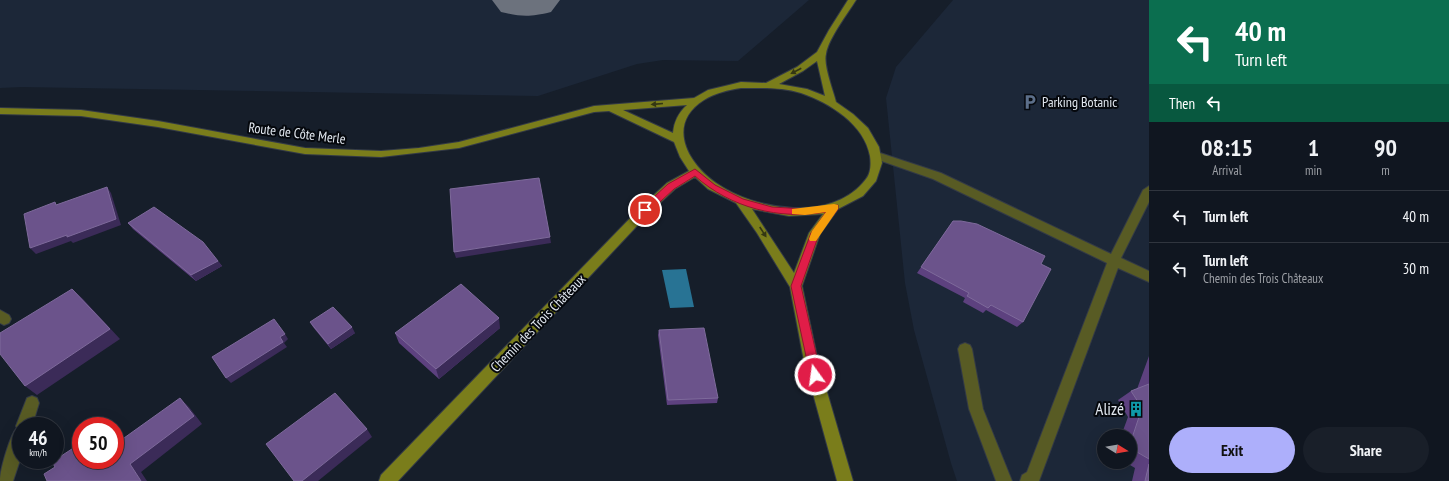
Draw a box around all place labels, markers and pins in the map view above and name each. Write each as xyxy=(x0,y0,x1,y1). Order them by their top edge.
parking icon: Parking Botanic xyxy=(1021,93,1039,111)
place label: Parking Botanic xyxy=(1042,93,1117,111)
pin xyxy=(628,193,662,227)
place label: Alizé xyxy=(1095,398,1124,420)
building icon: Alizé xyxy=(1127,400,1145,418)

